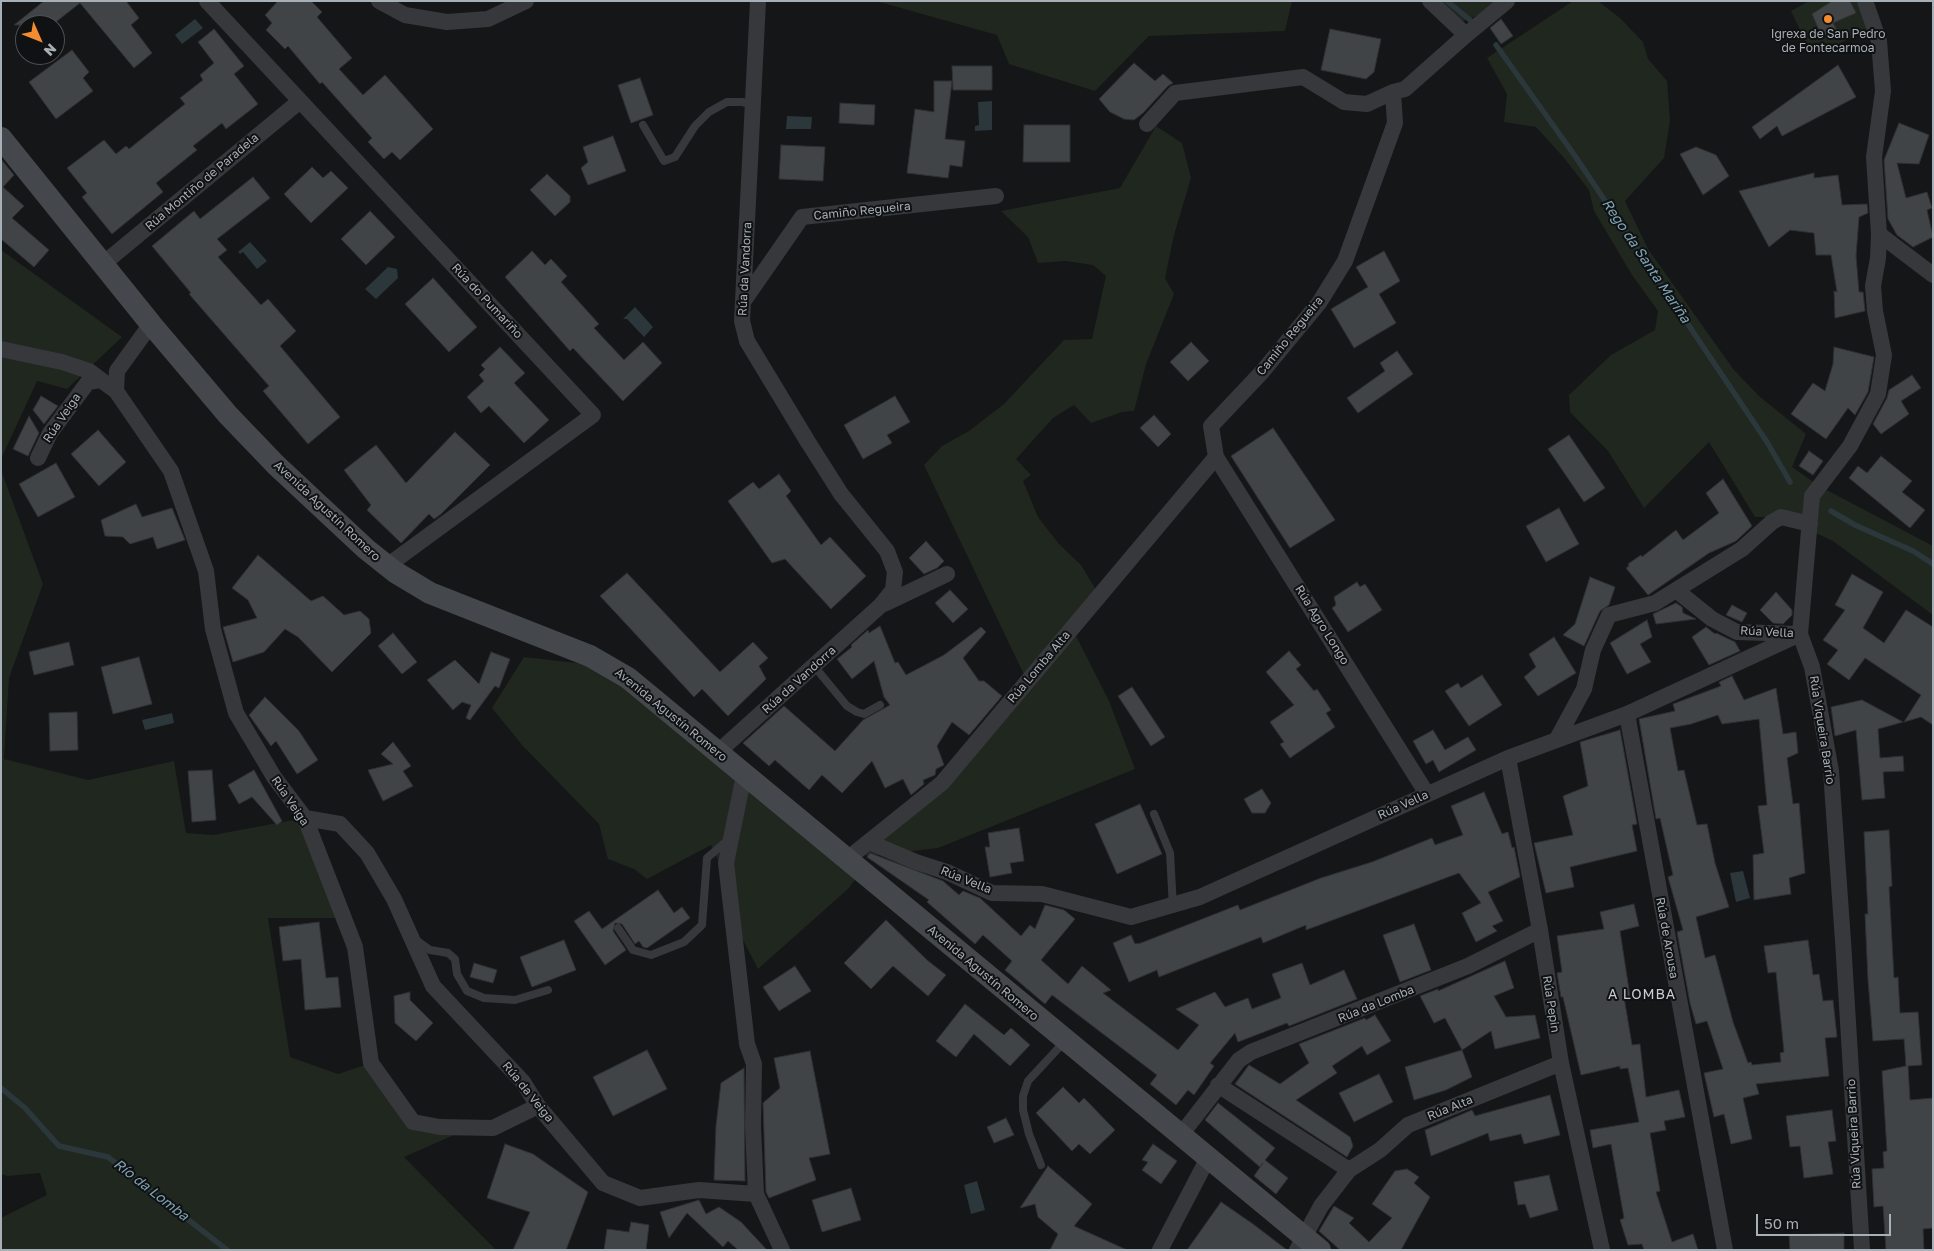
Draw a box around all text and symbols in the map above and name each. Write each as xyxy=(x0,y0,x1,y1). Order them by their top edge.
marker: Igrexa de San Pedro de Fontecarmoa xyxy=(1822,13,1834,25)
north arrow xyxy=(15,15,65,65)
place label: Igrexa de San Pedro de Fontecarmoa xyxy=(1771,27,1885,55)
text: N xyxy=(41,40,60,60)
street label: Rúa Montiño de Paradela xyxy=(142,130,262,234)
water label: Rego da Santa Mariña xyxy=(1598,196,1694,326)
street label: Camiño Regueira xyxy=(813,199,911,223)
street label: Rúa da Vandorra xyxy=(735,222,755,316)
street label: Rúa do Pumariño xyxy=(448,260,526,342)
street label: Camiño Regueira xyxy=(1254,294,1326,378)
street label: Rúa Veiga xyxy=(40,391,84,445)
street label: Avenida Agustín Romero xyxy=(271,458,383,564)
street label: Rúa Agro Longo xyxy=(1292,583,1352,667)
street label: Rúa Vella xyxy=(1740,623,1794,641)
street label: Rúa Lomba Alta xyxy=(1005,628,1073,706)
street label: Rúa da Vandorra xyxy=(759,643,839,717)
street label: Avenida Agustín Romero xyxy=(612,665,730,765)
street label: Rúa Viqueira Barrio xyxy=(1806,675,1838,785)
street label: Rúa Veiga xyxy=(268,774,312,828)
street label: Rúa Vella xyxy=(1376,788,1430,822)
street label: Rúa Vella xyxy=(938,863,994,897)
street label: Rúa de Arousa xyxy=(1653,896,1681,980)
street label: Avenida Agustín Romero xyxy=(925,922,1041,1024)
street label: Rúa Pepin xyxy=(1539,974,1563,1034)
street label: Rúa da Lomba xyxy=(1336,982,1416,1026)
district label: A LOMBA xyxy=(1607,987,1677,1003)
street label: Rúa da Veiga xyxy=(499,1059,557,1125)
street label: Rúa Viqueira Barrio xyxy=(1844,1079,1864,1189)
street label: Rúa Alta xyxy=(1425,1092,1475,1124)
water label: Río da Lomba xyxy=(110,1156,192,1224)
scale bar xyxy=(1759,1204,1894,1236)
text: 50 m xyxy=(1764,1214,1799,1232)

